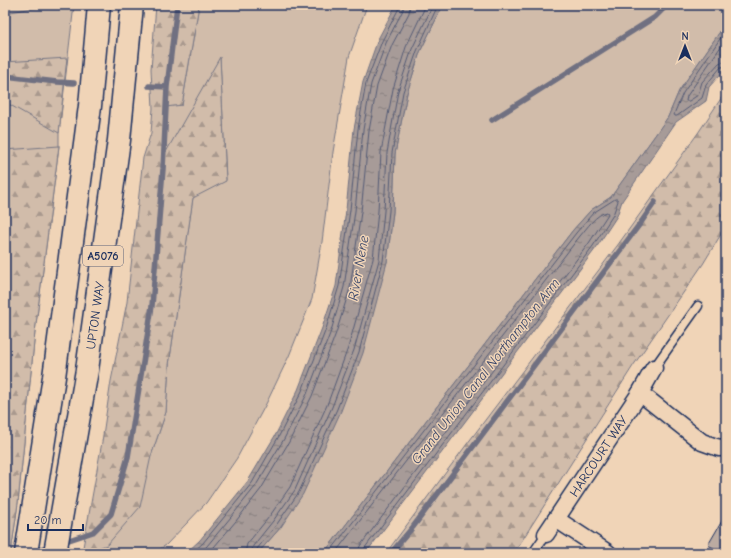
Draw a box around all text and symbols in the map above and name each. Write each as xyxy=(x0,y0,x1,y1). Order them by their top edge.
north arrow xyxy=(665,26,705,66)
text: N xyxy=(681,30,689,43)
water label: River Nene xyxy=(344,234,373,302)
road number: A5076 xyxy=(83,246,123,266)
water label: Grand Union Canal Northampton Arm xyxy=(408,275,563,468)
street label: UPTON WAY xyxy=(83,280,107,350)
street label: HARCOURT WAY xyxy=(566,413,631,499)
scale bar xyxy=(28,506,83,532)
text: 20 m xyxy=(34,513,62,527)

